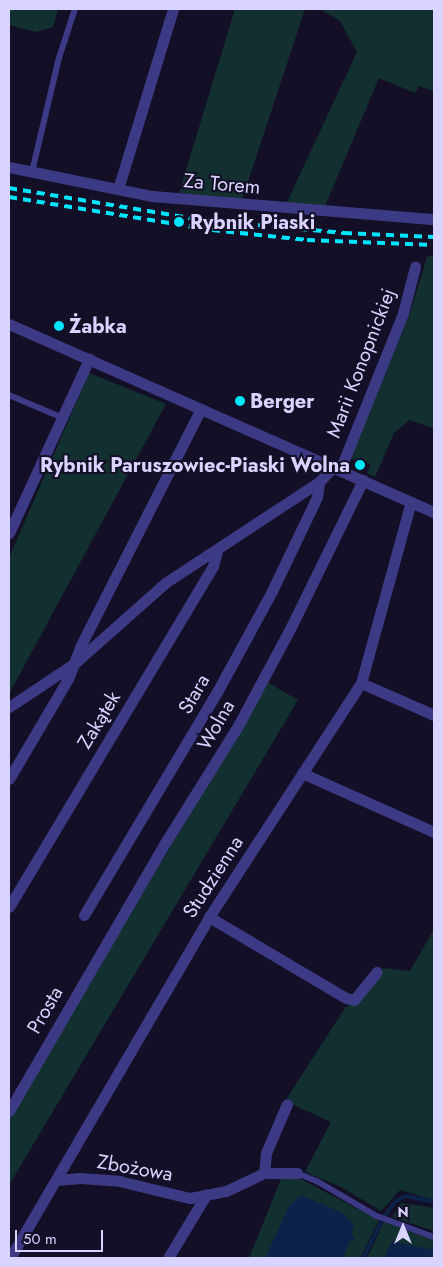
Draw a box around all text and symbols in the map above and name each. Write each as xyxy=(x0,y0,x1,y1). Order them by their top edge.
street label: Za Torem xyxy=(183,169,261,199)
place label: Rybnik Piaski xyxy=(190,210,315,234)
marker: Rybnik Piaski xyxy=(172,215,186,229)
street label: Marii Konopnickiej xyxy=(321,285,401,441)
place label: Żabka xyxy=(69,314,127,338)
marker: Żabka xyxy=(53,320,65,332)
place label: Berger xyxy=(250,389,315,413)
marker: Berger xyxy=(234,395,246,407)
place label: Rybnik Paruszowiec-Piaski Wolna xyxy=(40,453,350,477)
marker: Rybnik Paruszowiec-Piaski Wolna xyxy=(354,459,366,471)
street label: Stara xyxy=(173,670,215,718)
street label: Zakątek xyxy=(73,687,125,753)
street label: Wolna xyxy=(192,696,240,754)
street label: Studzienna xyxy=(178,831,248,923)
street label: Prosta xyxy=(22,982,68,1038)
street label: Zbożowa xyxy=(95,1150,175,1186)
north arrow xyxy=(378,1202,428,1252)
text: N xyxy=(397,1202,409,1222)
scale bar xyxy=(18,1220,105,1252)
text: 50 m xyxy=(23,1228,57,1250)

